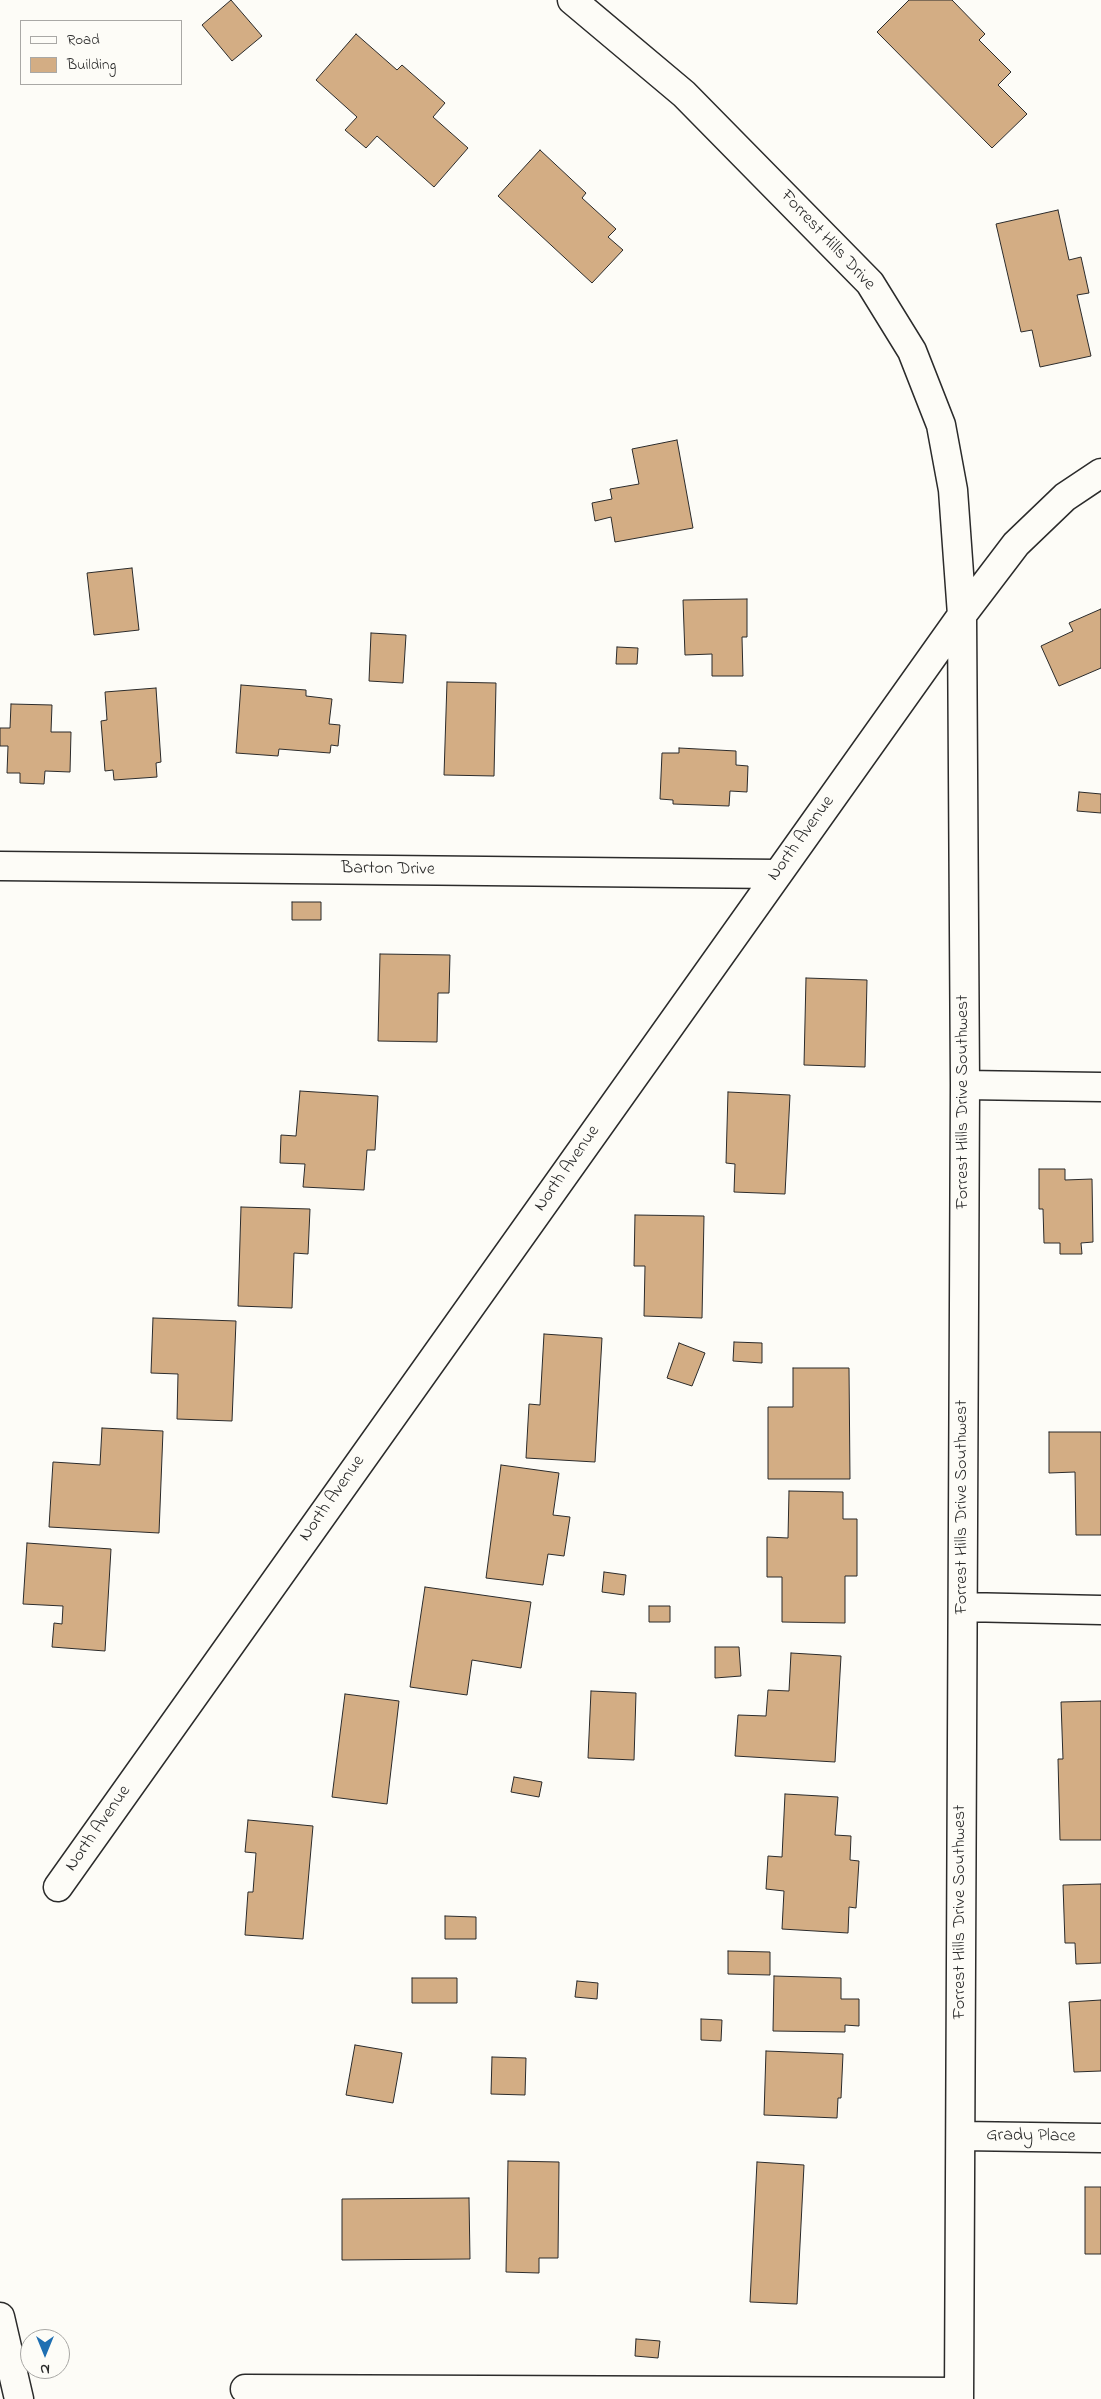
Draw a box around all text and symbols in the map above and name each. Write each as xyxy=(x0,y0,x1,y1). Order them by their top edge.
legend xyxy=(20,20,182,85)
text: Road xyxy=(67,29,100,51)
text: Building xyxy=(67,54,116,76)
street label: Forrest Hills Drive xyxy=(775,186,879,296)
street label: North Avenue xyxy=(764,792,840,886)
street label: Barton Drive xyxy=(341,858,435,882)
street label: Forrest Hills Drive Southwest xyxy=(953,995,975,1209)
street label: North Avenue xyxy=(530,1122,606,1216)
street label: Forrest Hills Drive Southwest xyxy=(952,1400,974,1614)
street label: North Avenue xyxy=(295,1452,371,1546)
street label: North Avenue xyxy=(61,1782,137,1876)
street label: Forrest Hills Drive Southwest xyxy=(950,1805,972,2019)
street label: Grady Place xyxy=(986,2125,1076,2149)
north arrow xyxy=(20,2329,70,2379)
text: N xyxy=(40,2358,50,2379)

